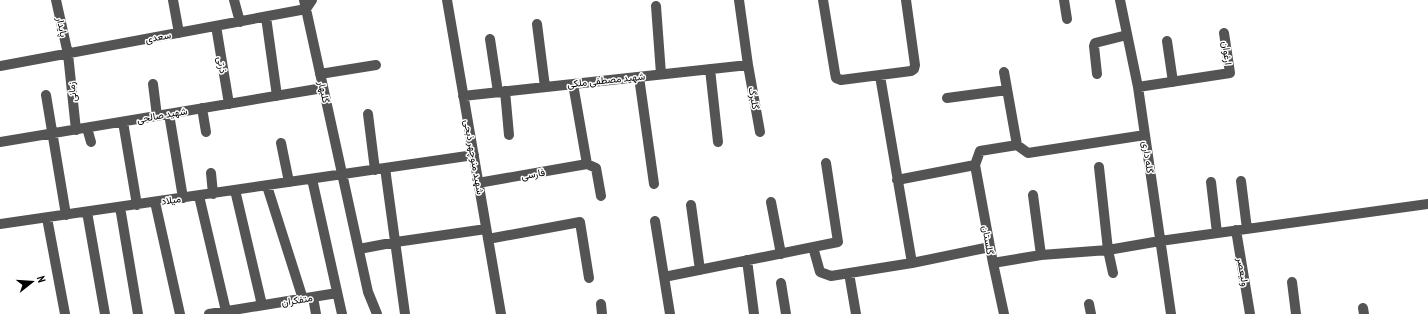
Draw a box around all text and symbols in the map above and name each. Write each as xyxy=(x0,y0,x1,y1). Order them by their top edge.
street label: پایدار xyxy=(52,15,70,38)
street label: سعدی xyxy=(144,28,172,46)
street label: ارغوان xyxy=(1219,40,1235,66)
street label: ذرتی xyxy=(214,55,230,75)
street label: شهید مصطفی ملکی xyxy=(566,69,646,91)
street label: گلبهار xyxy=(315,79,333,105)
street label: زمانی xyxy=(64,81,80,103)
street label: گلبرگ xyxy=(746,86,762,111)
street label: شهید صالحی xyxy=(136,104,188,126)
street label: شهید منوچهر ذبحی xyxy=(460,119,487,196)
street label: گله داری xyxy=(1139,140,1157,175)
street label: فارسی xyxy=(520,165,546,183)
street label: میلاد xyxy=(160,192,182,208)
street label: گلستان xyxy=(979,224,997,256)
street label: ولیعصر xyxy=(1234,256,1252,287)
north arrow xyxy=(12,262,52,302)
text: N xyxy=(34,274,49,284)
street label: متفکران xyxy=(281,291,313,309)

